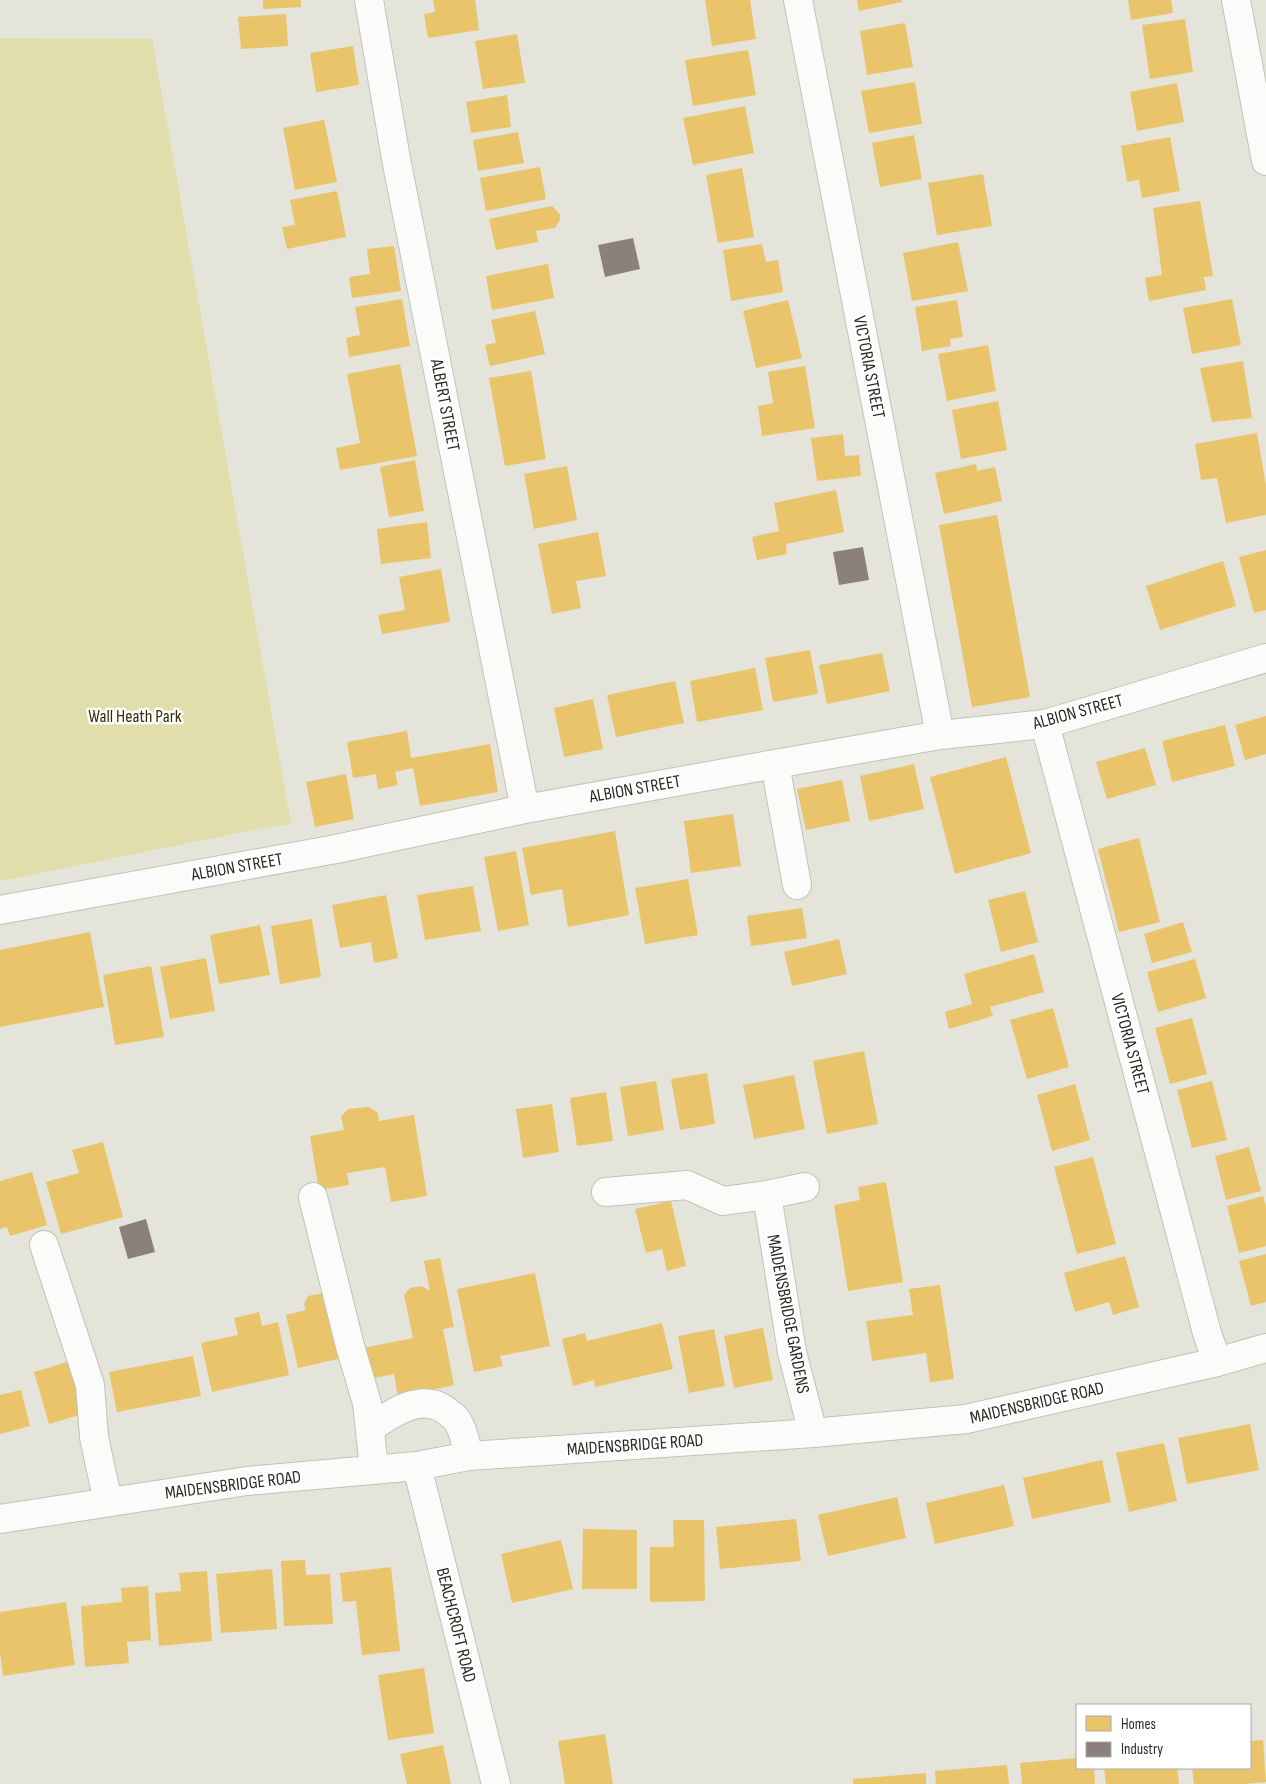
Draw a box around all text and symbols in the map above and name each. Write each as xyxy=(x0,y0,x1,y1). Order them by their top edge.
street label: VICTORIA STREET xyxy=(849,314,889,420)
street label: ALBERT STREET xyxy=(426,356,464,453)
street label: ALBION STREET xyxy=(1030,690,1125,734)
park label: Wall Heath Park xyxy=(88,706,182,727)
street label: ALBION STREET xyxy=(587,771,682,808)
street label: ALBION STREET xyxy=(189,849,284,886)
street label: VICTORIA STREET xyxy=(1106,991,1154,1097)
street label: MAIDENSBRIDGE GARDENS xyxy=(762,1233,814,1396)
street label: MAIDENSBRIDGE ROAD xyxy=(968,1377,1106,1429)
street label: MAIDENSBRIDGE ROAD xyxy=(566,1430,704,1460)
street label: MAIDENSBRIDGE ROAD xyxy=(164,1466,302,1504)
street label: BEACHCROFT ROAD xyxy=(432,1566,480,1684)
legend xyxy=(1076,1704,1251,1769)
text: Homes xyxy=(1121,1715,1156,1734)
text: Industry xyxy=(1121,1740,1163,1759)

